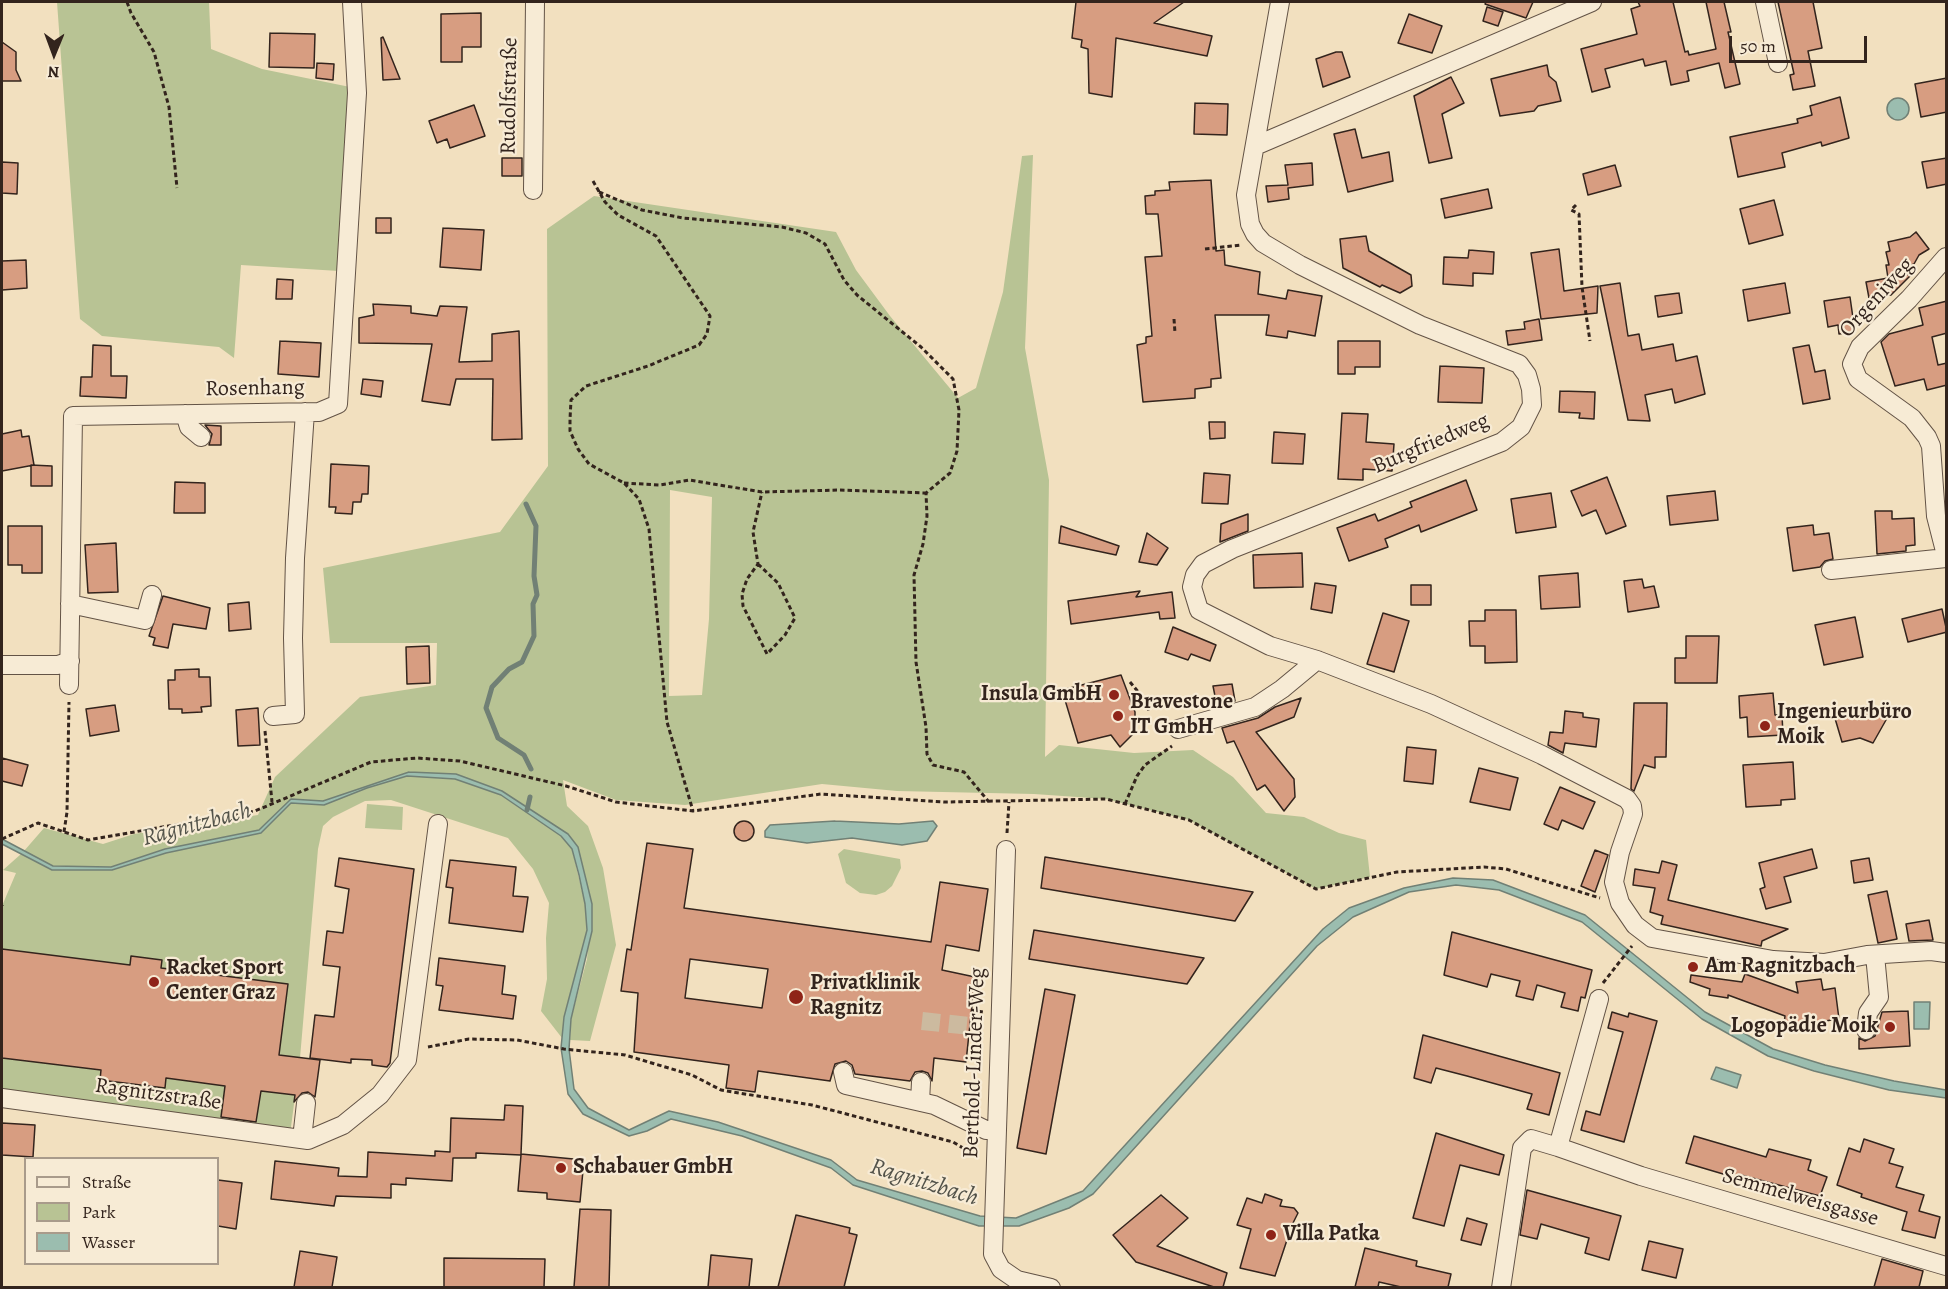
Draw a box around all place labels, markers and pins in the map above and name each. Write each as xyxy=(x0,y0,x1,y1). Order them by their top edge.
place label: Insula GmbH xyxy=(981,682,1102,708)
marker: Insula GmbH xyxy=(1107,688,1121,702)
place label: Bravestone IT GmbH xyxy=(1130,690,1233,742)
place label: Ingenieurbüro Moik xyxy=(1777,700,1912,752)
marker: Bravestone IT GmbH xyxy=(1111,709,1125,723)
marker: Ingenieurbüro Moik xyxy=(1758,719,1772,733)
place label: Am Ragnitzbach xyxy=(1705,954,1856,980)
place label: Racket Sport Center Graz xyxy=(166,956,284,1008)
marker: Am Ragnitzbach xyxy=(1686,960,1700,974)
place label: Privatklinik Ragnitz xyxy=(810,971,920,1022)
marker: Racket Sport Center Graz xyxy=(147,975,161,989)
marker: Privatklinik Ragnitz xyxy=(787,988,805,1006)
place label: Logopädie Moik xyxy=(1731,1014,1878,1040)
marker: Logopädie Moik xyxy=(1883,1020,1897,1034)
place label: Schabauer GmbH xyxy=(573,1155,733,1181)
marker: Schabauer GmbH xyxy=(554,1161,568,1175)
place label: Villa Patka xyxy=(1283,1222,1380,1248)
marker: Villa Patka xyxy=(1264,1228,1278,1242)

